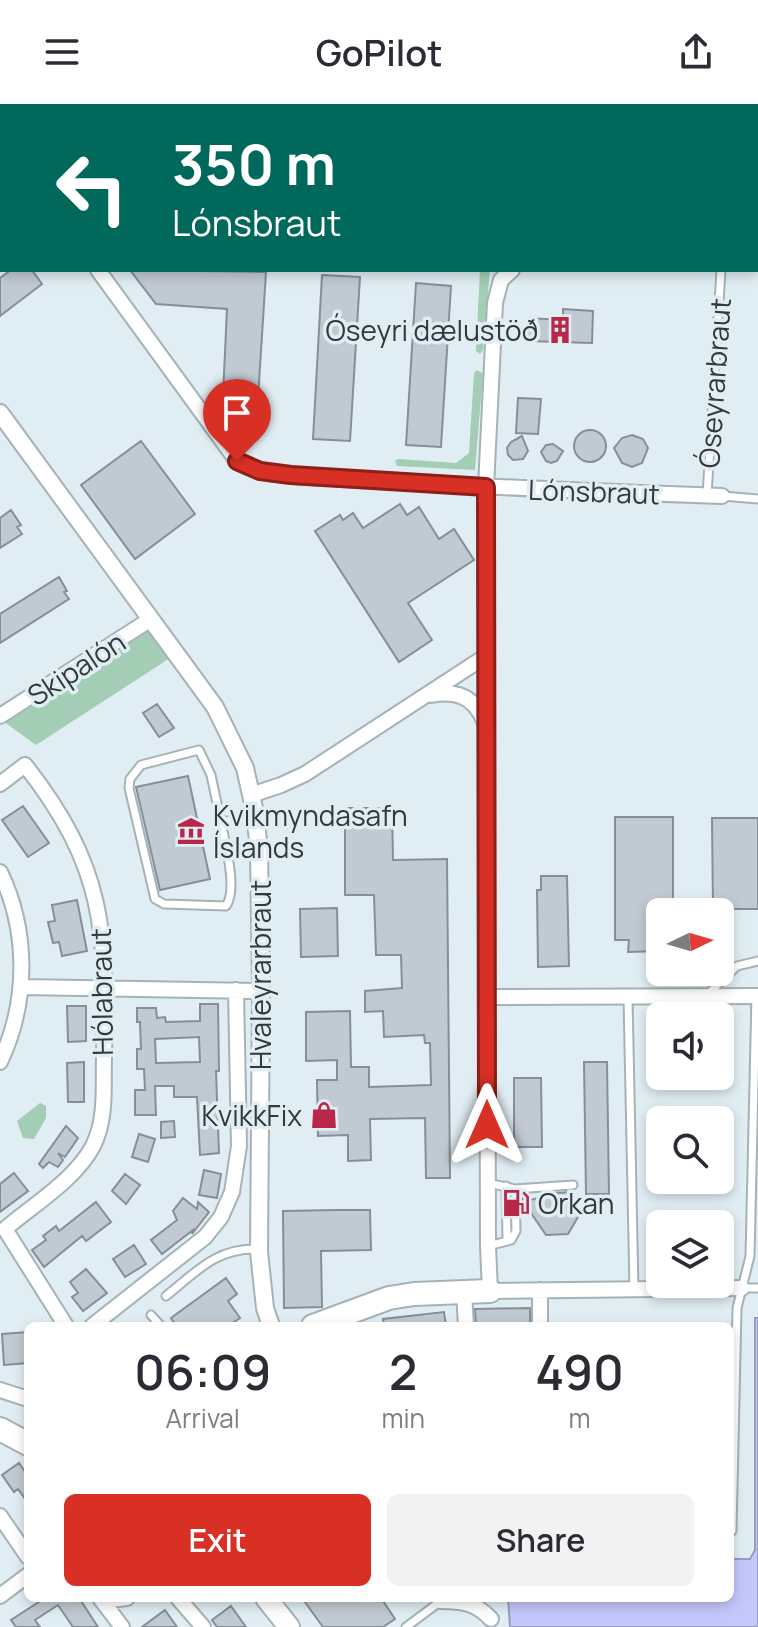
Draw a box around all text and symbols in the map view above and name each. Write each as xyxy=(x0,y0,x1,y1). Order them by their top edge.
text: GoPilot xyxy=(316,28,442,77)
icon: menu xyxy=(40,30,84,74)
icon: share xyxy=(674,30,718,74)
text: 350 m xyxy=(172,125,336,202)
icon: left xyxy=(40,136,144,240)
text: Lónsbraut xyxy=(172,198,341,247)
street label: Óseyrarbraut xyxy=(689,297,739,469)
place label: Óseyri dælustöð xyxy=(326,311,538,349)
building icon: Óseyri dælustöð xyxy=(545,315,575,345)
pin xyxy=(203,379,271,461)
icon: arrive xyxy=(215,391,259,435)
street label: Lónsbraut xyxy=(528,470,660,512)
street label: Skipalón xyxy=(20,622,132,714)
place label: Kvikmyndasafn Íslands xyxy=(213,796,408,866)
museum icon: Kvikmyndasafn Íslands xyxy=(176,816,206,846)
street label: Hvaleyrarbraut xyxy=(241,880,279,1070)
north arrow xyxy=(646,898,734,986)
map controls xyxy=(646,898,734,1298)
street label: Hólabraut xyxy=(81,928,121,1056)
button: sound xyxy=(646,1002,734,1090)
position arrow xyxy=(445,1083,529,1167)
place label: KvikkFix xyxy=(201,1096,302,1134)
shop icon: KvikkFix xyxy=(309,1100,339,1130)
button: search xyxy=(646,1106,734,1194)
place label: Orkan xyxy=(538,1184,614,1222)
fuel station icon: Orkan xyxy=(501,1188,531,1218)
button: layers xyxy=(646,1210,734,1298)
text: 06:09 xyxy=(134,1339,271,1404)
text: 2 xyxy=(389,1339,417,1404)
text: 490 xyxy=(535,1339,624,1404)
text: Arrival xyxy=(166,1400,240,1436)
text: min xyxy=(381,1400,425,1436)
text: m xyxy=(568,1400,591,1436)
button: Exit xyxy=(64,1494,371,1586)
button: Share xyxy=(387,1494,694,1586)

